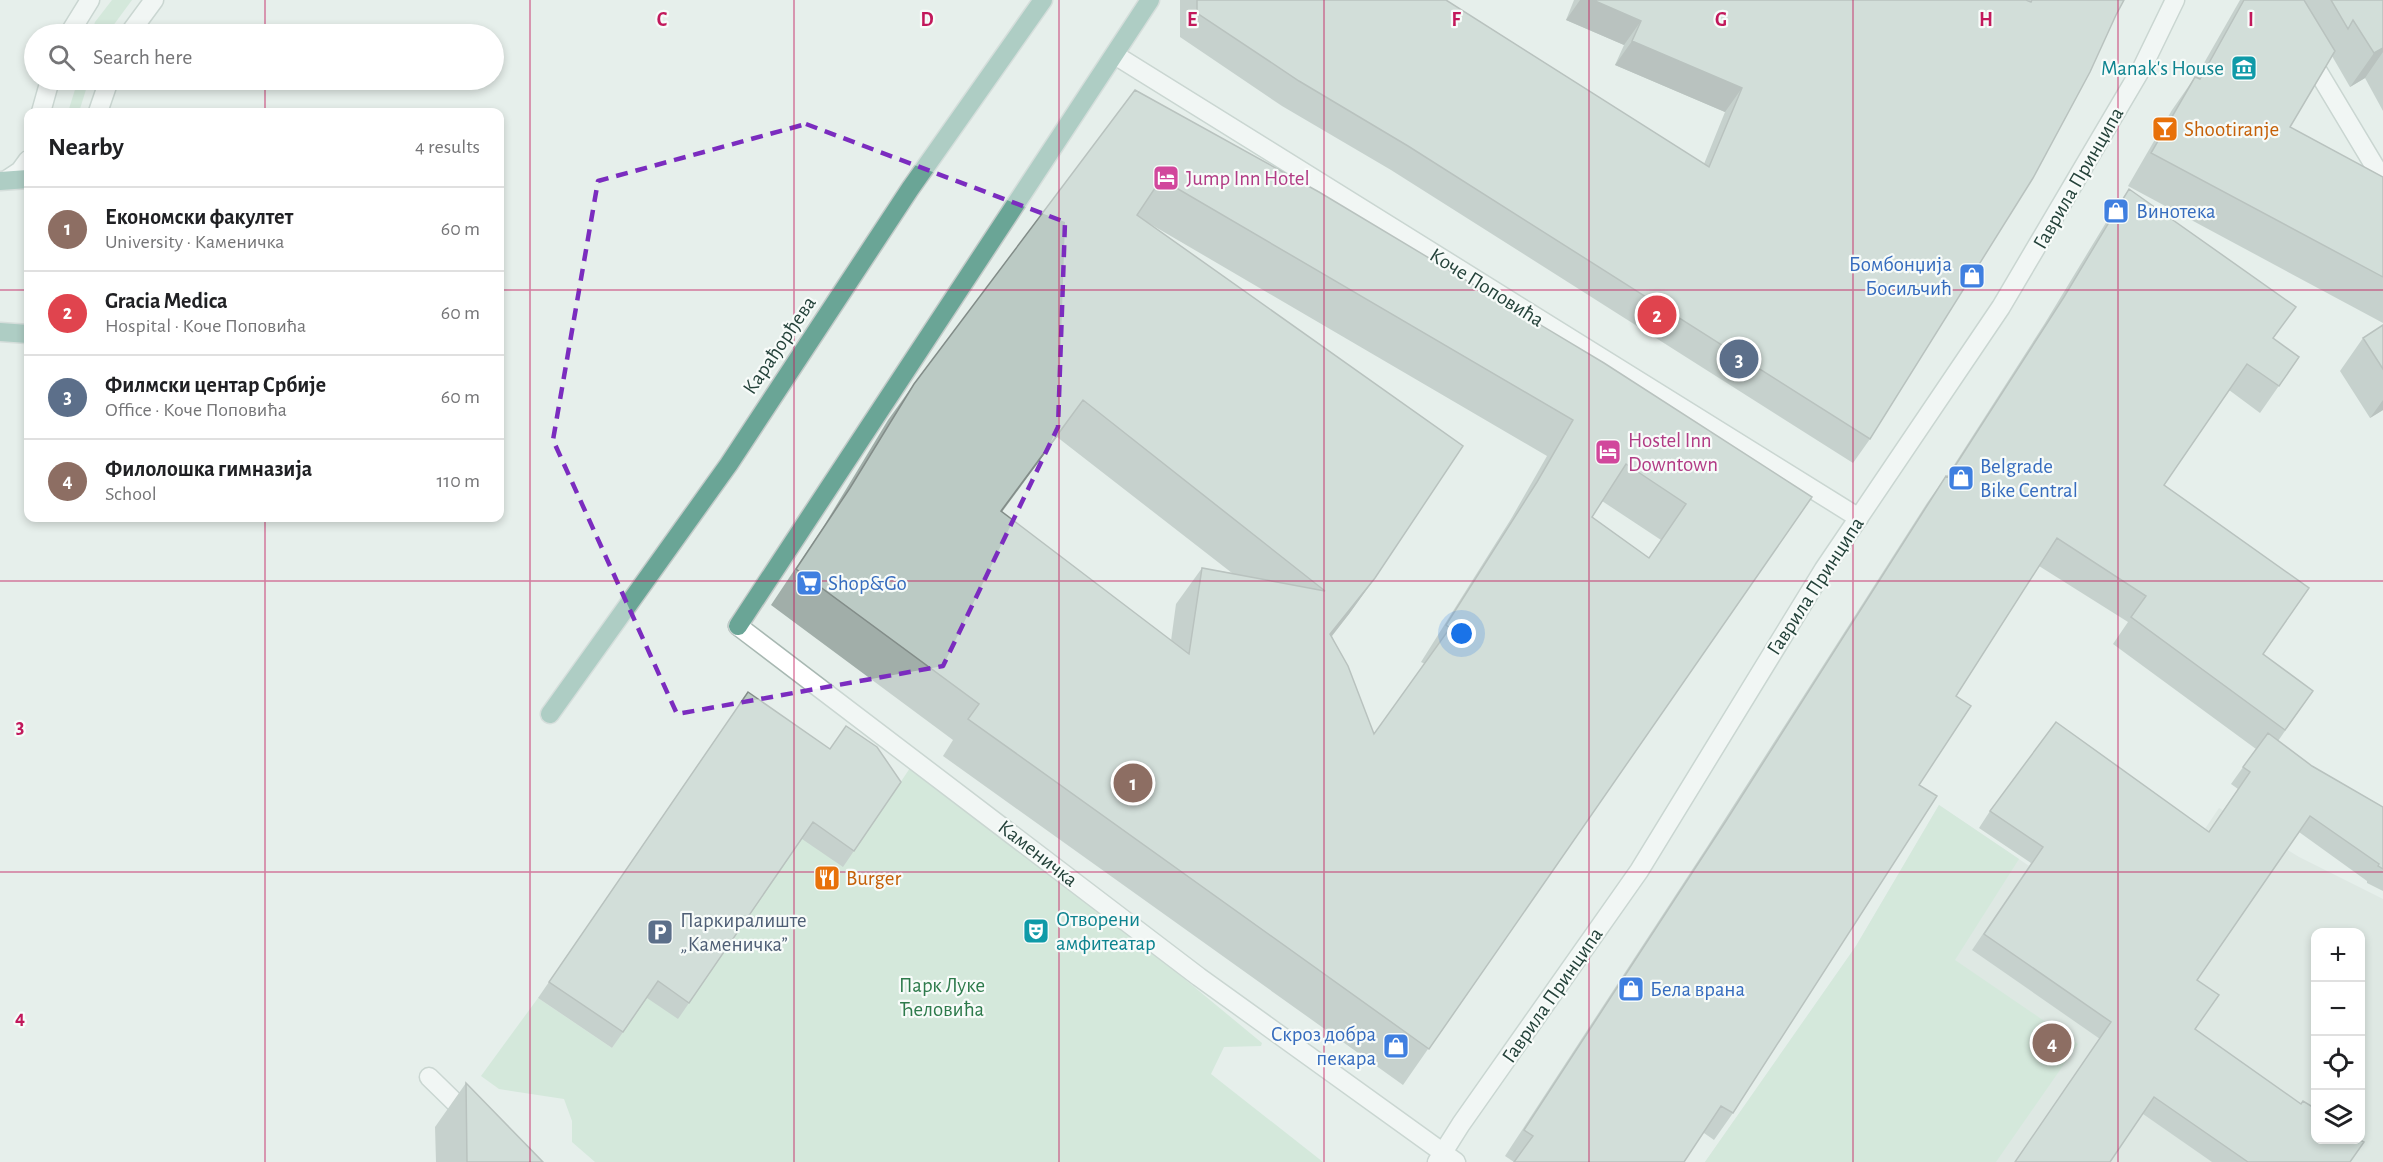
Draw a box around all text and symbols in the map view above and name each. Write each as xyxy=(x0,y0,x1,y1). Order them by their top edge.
text: C xyxy=(657,10,668,30)
text: D xyxy=(920,10,934,30)
text: E xyxy=(1187,10,1197,30)
text: F xyxy=(1451,10,1461,30)
text: G xyxy=(1715,10,1727,30)
text: H xyxy=(1979,10,1993,30)
text: I xyxy=(2248,10,2254,30)
search box xyxy=(24,24,504,90)
icon: search xyxy=(45,41,78,74)
text: Search here xyxy=(93,46,192,68)
museum icon: Manak's House xyxy=(2229,53,2259,83)
place label: Manak's House xyxy=(2101,58,2224,79)
street label: Гаврила Принципа xyxy=(2029,103,2128,253)
bar icon: Shootiranje xyxy=(2150,114,2180,144)
place label: Shootiranje xyxy=(2184,119,2279,140)
text: Nearby xyxy=(48,134,124,160)
text: 4 results xyxy=(415,137,480,157)
hotel icon: Jump Inn Hotel xyxy=(1151,163,1181,193)
place label: Jump Inn Hotel xyxy=(1186,168,1310,189)
shop icon: Винотека xyxy=(2101,196,2131,226)
place label: Винотека xyxy=(2136,201,2216,222)
text: Економски факултет xyxy=(105,206,293,228)
text: 1 xyxy=(64,219,71,239)
text: 60 m xyxy=(441,219,480,239)
text: University · Каменичка xyxy=(105,232,284,252)
street label: Коче Поповића xyxy=(1426,244,1548,331)
place label: Бомбонџија Босиљчић xyxy=(1849,254,1952,299)
shop icon: Бомбонџија Босиљчић xyxy=(1957,261,1987,291)
text: Gracia Medica xyxy=(105,290,228,312)
street label: Карађорђева xyxy=(739,292,820,398)
pin: 2 xyxy=(1638,292,1676,338)
text: 2 xyxy=(63,303,72,323)
text: 60 m xyxy=(441,303,480,323)
text: Hospital · Коче Поповића xyxy=(105,316,306,336)
pin: 3 xyxy=(1720,336,1758,382)
text: Филмски центар Србије xyxy=(105,374,326,396)
text: 3 xyxy=(63,387,72,407)
text: 60 m xyxy=(441,387,480,407)
text: Office · Коче Поповића xyxy=(105,400,287,420)
place label: Hostel Inn Downtown xyxy=(1628,430,1718,475)
hotel icon: Hostel Inn Downtown xyxy=(1593,437,1623,467)
place label: Belgrade Bike Central xyxy=(1980,456,2078,501)
text: Филолошка гимназија xyxy=(105,458,312,480)
shop icon: Belgrade Bike Central xyxy=(1946,463,1976,493)
text: 4 xyxy=(62,471,73,491)
text: 110 m xyxy=(436,471,480,491)
text: School xyxy=(105,484,157,504)
street label: Гаврила Принципа xyxy=(1763,513,1868,659)
supermarket icon: Shop&Go xyxy=(794,568,824,598)
place label: Shop&Go xyxy=(828,573,907,594)
your location xyxy=(1447,619,1476,648)
text: 3 xyxy=(16,717,24,737)
pin: 1 xyxy=(1114,760,1152,806)
street label: Каменичка xyxy=(994,816,1082,891)
restaurant icon: Burger xyxy=(812,863,842,893)
place label: Burger xyxy=(846,868,901,889)
place label: Отворени амфитеатар xyxy=(1056,909,1156,954)
place label: Паркиралиште „Каменичка” xyxy=(680,910,807,955)
theatre icon: Отворени амфитеатар xyxy=(1021,916,1051,946)
parking icon: Паркиралиште „Каменичка” xyxy=(645,917,675,947)
street label: Гаврила Принципа xyxy=(1498,923,1607,1067)
map controls xyxy=(2311,928,2365,1144)
button: + xyxy=(2311,928,2365,982)
shop icon: Бела врана xyxy=(1616,974,1646,1004)
park label: Парк Луке Ћеловића xyxy=(899,975,985,1020)
place label: Бела врана xyxy=(1650,979,1746,1000)
button: − xyxy=(2311,982,2365,1036)
text: 4 xyxy=(15,1008,25,1028)
pin: 4 xyxy=(2032,1020,2072,1066)
place label: Скроз добра пекара xyxy=(1271,1024,1376,1069)
shop icon: Скроз добра пекара xyxy=(1381,1031,1411,1061)
button: locate xyxy=(2311,1036,2365,1090)
button: layers xyxy=(2311,1090,2365,1144)

